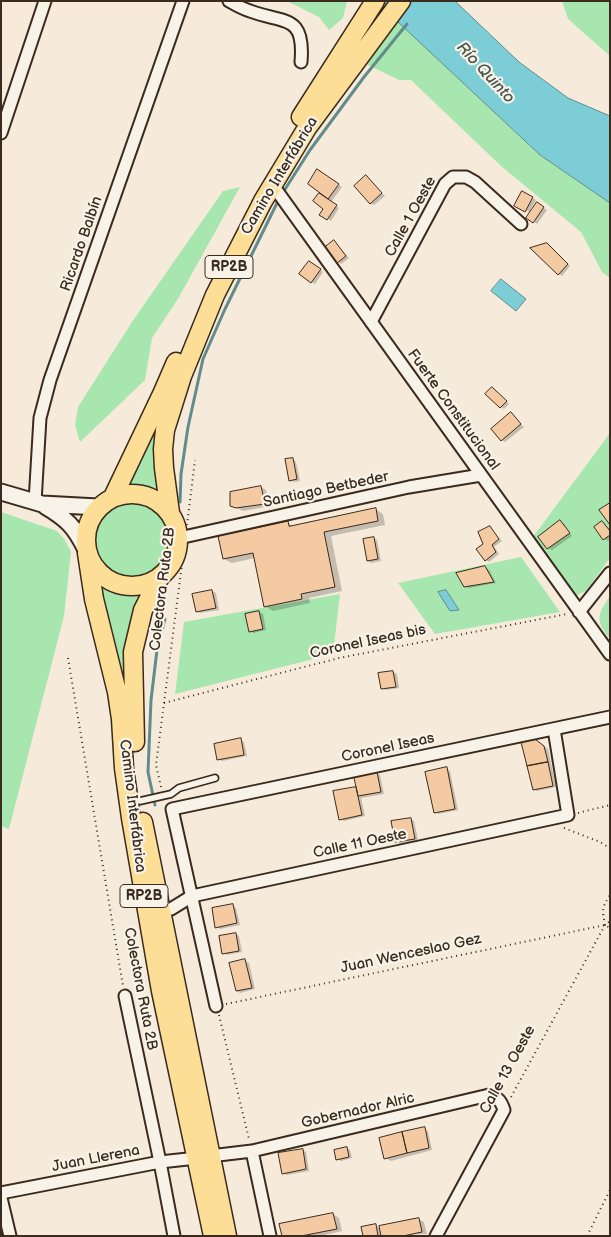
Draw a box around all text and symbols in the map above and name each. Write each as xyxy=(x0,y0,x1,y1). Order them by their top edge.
water label: Río Quinto xyxy=(452,38,518,108)
street label: Camino Interfábrica xyxy=(238,114,322,238)
street label: Calle 1 Oeste xyxy=(382,174,440,260)
street label: Ricardo Balbín xyxy=(57,194,107,294)
road number: RP2B xyxy=(205,256,253,278)
street label: Fuerte Constitucional xyxy=(403,346,503,474)
street label: Santiago Betbeder xyxy=(262,468,390,512)
street label: Colectora Ruta 2B xyxy=(146,526,180,652)
street label: Coronel Iseas bis xyxy=(308,621,428,663)
street label: Coronel Iseas xyxy=(340,729,436,767)
street label: Camino Interfábrica xyxy=(115,738,149,874)
street label: Calle 11 Oeste xyxy=(312,825,408,863)
road number: RP2B xyxy=(120,884,168,908)
street label: Colectora Ruta 2B xyxy=(119,926,161,1052)
street label: Juan Wenceslao Gez xyxy=(339,930,483,978)
street label: Calle 13 Oeste xyxy=(476,1023,540,1117)
street label: Gobernador Alric xyxy=(300,1089,416,1133)
street label: Juan Llerena xyxy=(51,1142,141,1176)

